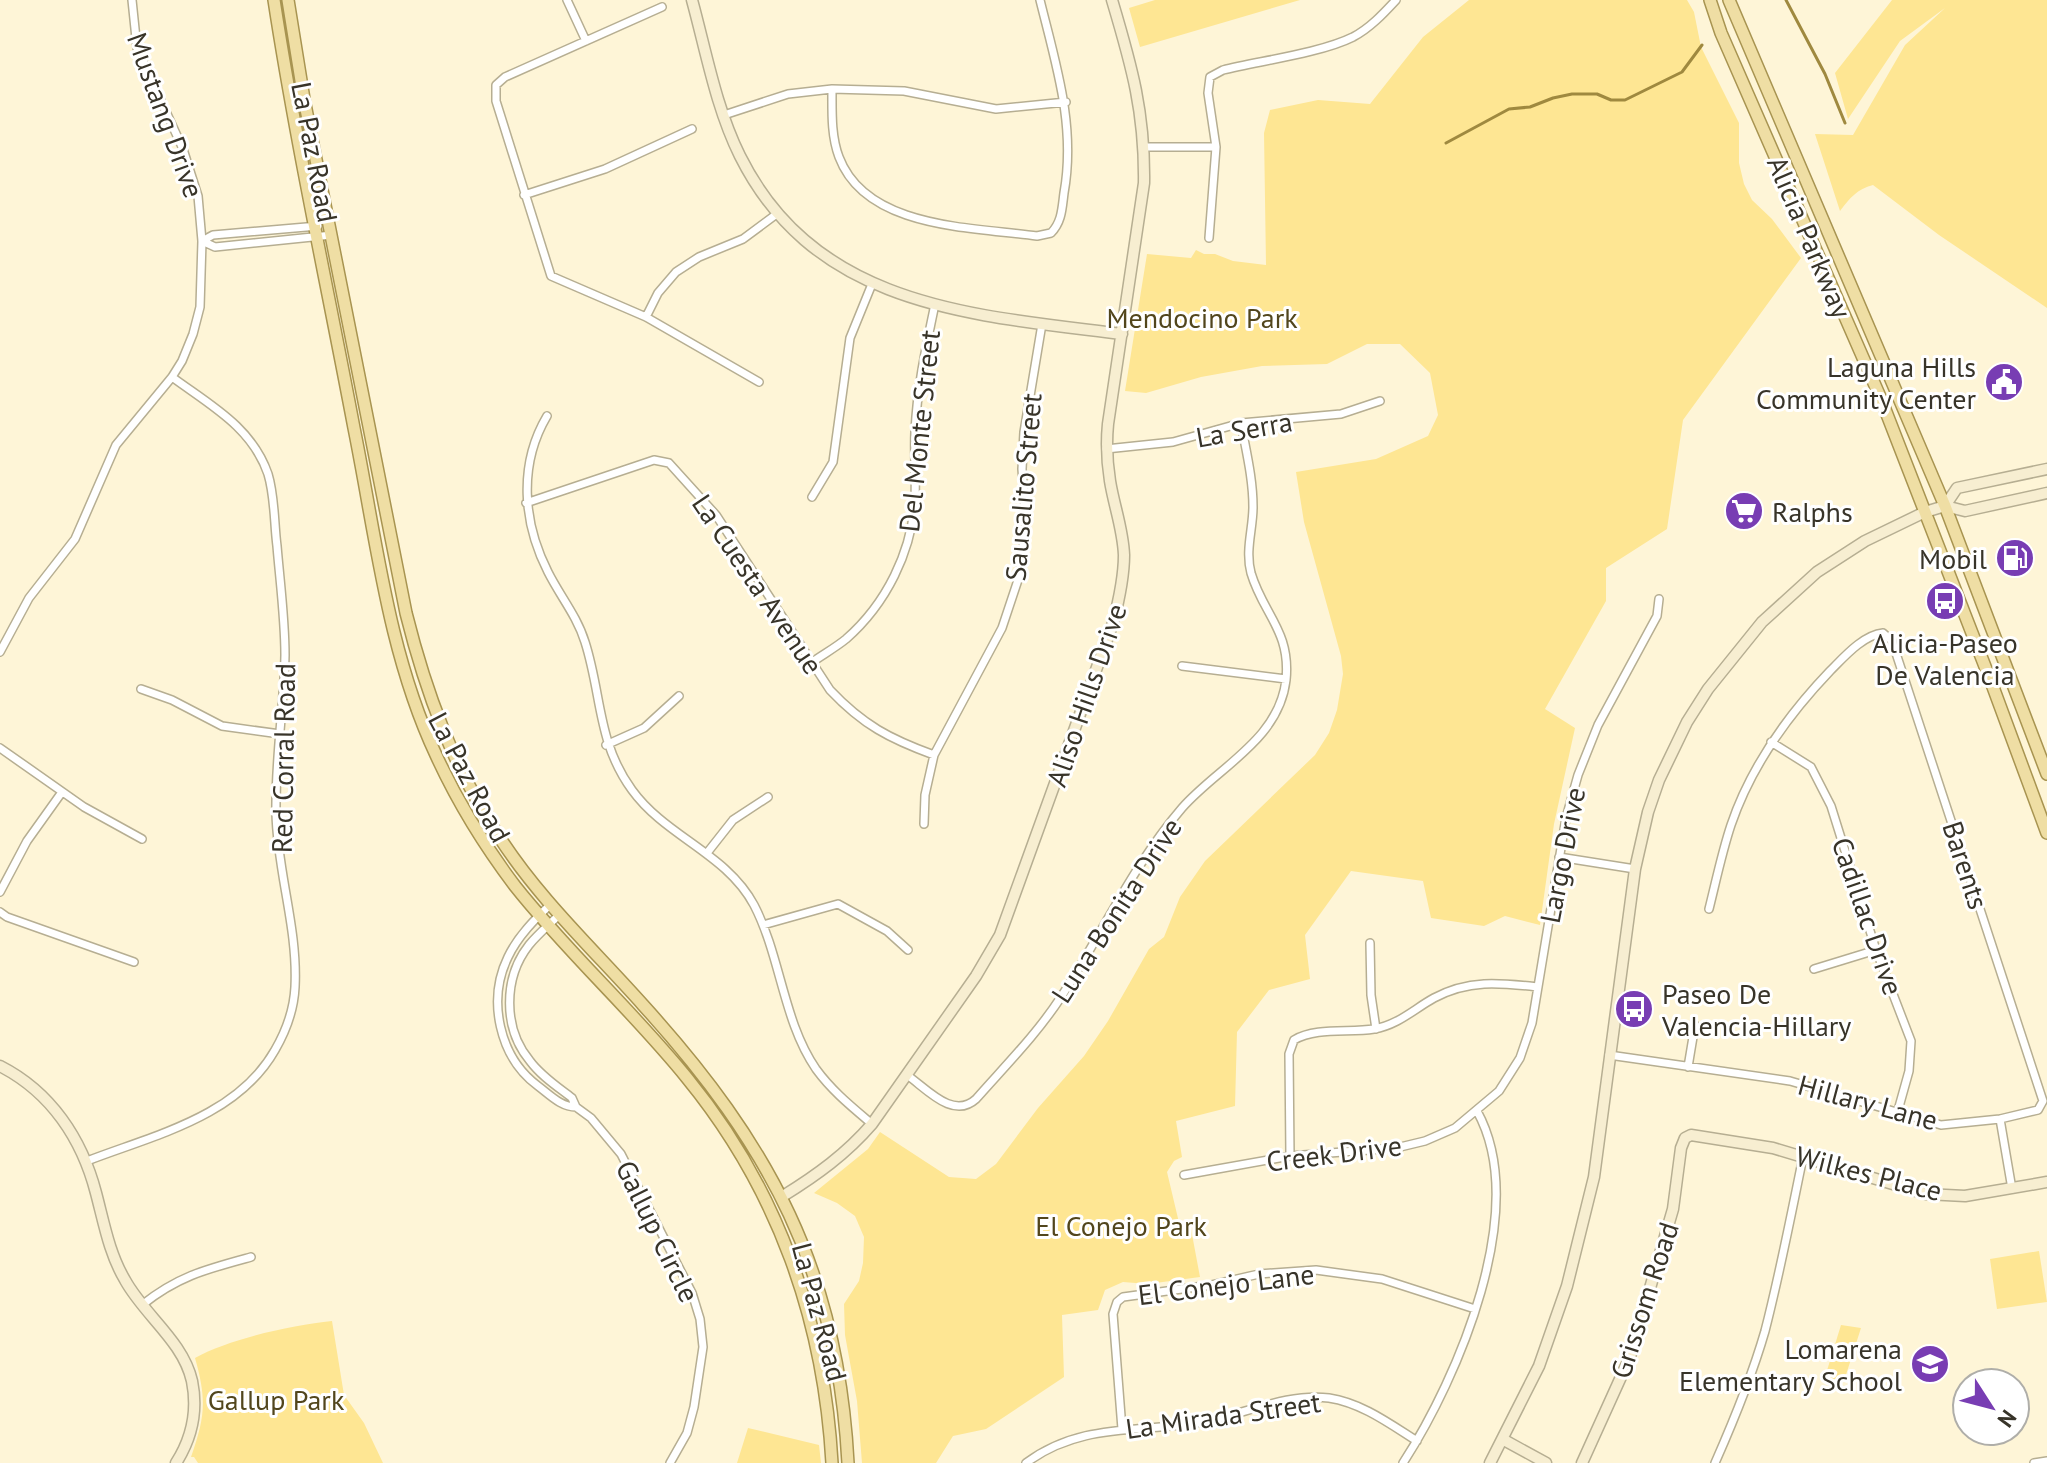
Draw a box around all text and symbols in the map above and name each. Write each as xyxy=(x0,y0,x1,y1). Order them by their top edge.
street label: Mustang Drive xyxy=(119,27,213,203)
street label: La Paz Road xyxy=(283,79,347,225)
street label: Alicia Parkway xyxy=(1759,150,1861,324)
park label: Mendocino Park xyxy=(1106,299,1298,336)
street label: Del Monte Street xyxy=(890,328,948,534)
place label: Laguna Hills Community Center xyxy=(1756,348,1976,417)
public building icon: Laguna Hills Community Center xyxy=(1983,361,2025,403)
street label: Sausalito Street xyxy=(996,391,1050,582)
street label: La Serra xyxy=(1193,402,1295,456)
street label: La Cuesta Avenue xyxy=(684,487,832,681)
supermarket icon: Ralphs xyxy=(1723,490,1765,532)
place label: Ralphs xyxy=(1772,493,1853,530)
fuel station icon: Mobil xyxy=(1994,537,2036,579)
place label: Mobil xyxy=(1919,540,1987,577)
bus stop icon: Alicia-Paseo De Valencia xyxy=(1924,580,1966,622)
street label: Aliso Hills Drive xyxy=(1037,599,1135,791)
place label: Alicia-Paseo De Valencia xyxy=(1872,624,2018,693)
street label: Red Corral Road xyxy=(263,663,303,853)
street label: La Paz Road xyxy=(420,706,520,848)
street label: Largo Drive xyxy=(1531,784,1593,926)
street label: Luna Bonita Drive xyxy=(1042,810,1190,1010)
street label: Barents xyxy=(1934,816,1998,914)
street label: Cadillac Drive xyxy=(1824,832,1912,1000)
place label: Paseo De Valencia-Hillary xyxy=(1661,975,1851,1044)
bus stop icon: Paseo De Valencia-Hillary xyxy=(1613,988,1655,1030)
street label: Hillary Lane xyxy=(1794,1066,1942,1138)
street label: Creek Drive xyxy=(1264,1126,1404,1180)
street label: Wilkes Place xyxy=(1792,1137,1946,1209)
street label: Gallup Circle xyxy=(608,1154,708,1308)
park label: El Conejo Park xyxy=(1035,1207,1207,1244)
street label: Grissom Road xyxy=(1601,1217,1687,1383)
street label: La Paz Road xyxy=(784,1238,856,1386)
street label: El Conejo Lane xyxy=(1136,1255,1316,1313)
place label: Lomarena Elementary School xyxy=(1679,1330,1902,1399)
school or university icon: Lomarena Elementary School xyxy=(1909,1343,1951,1385)
north arrow xyxy=(1951,1367,2031,1447)
park label: Gallup Park xyxy=(208,1381,345,1418)
street label: La Mirada Street xyxy=(1123,1383,1323,1447)
text: N xyxy=(1992,1405,2023,1433)

